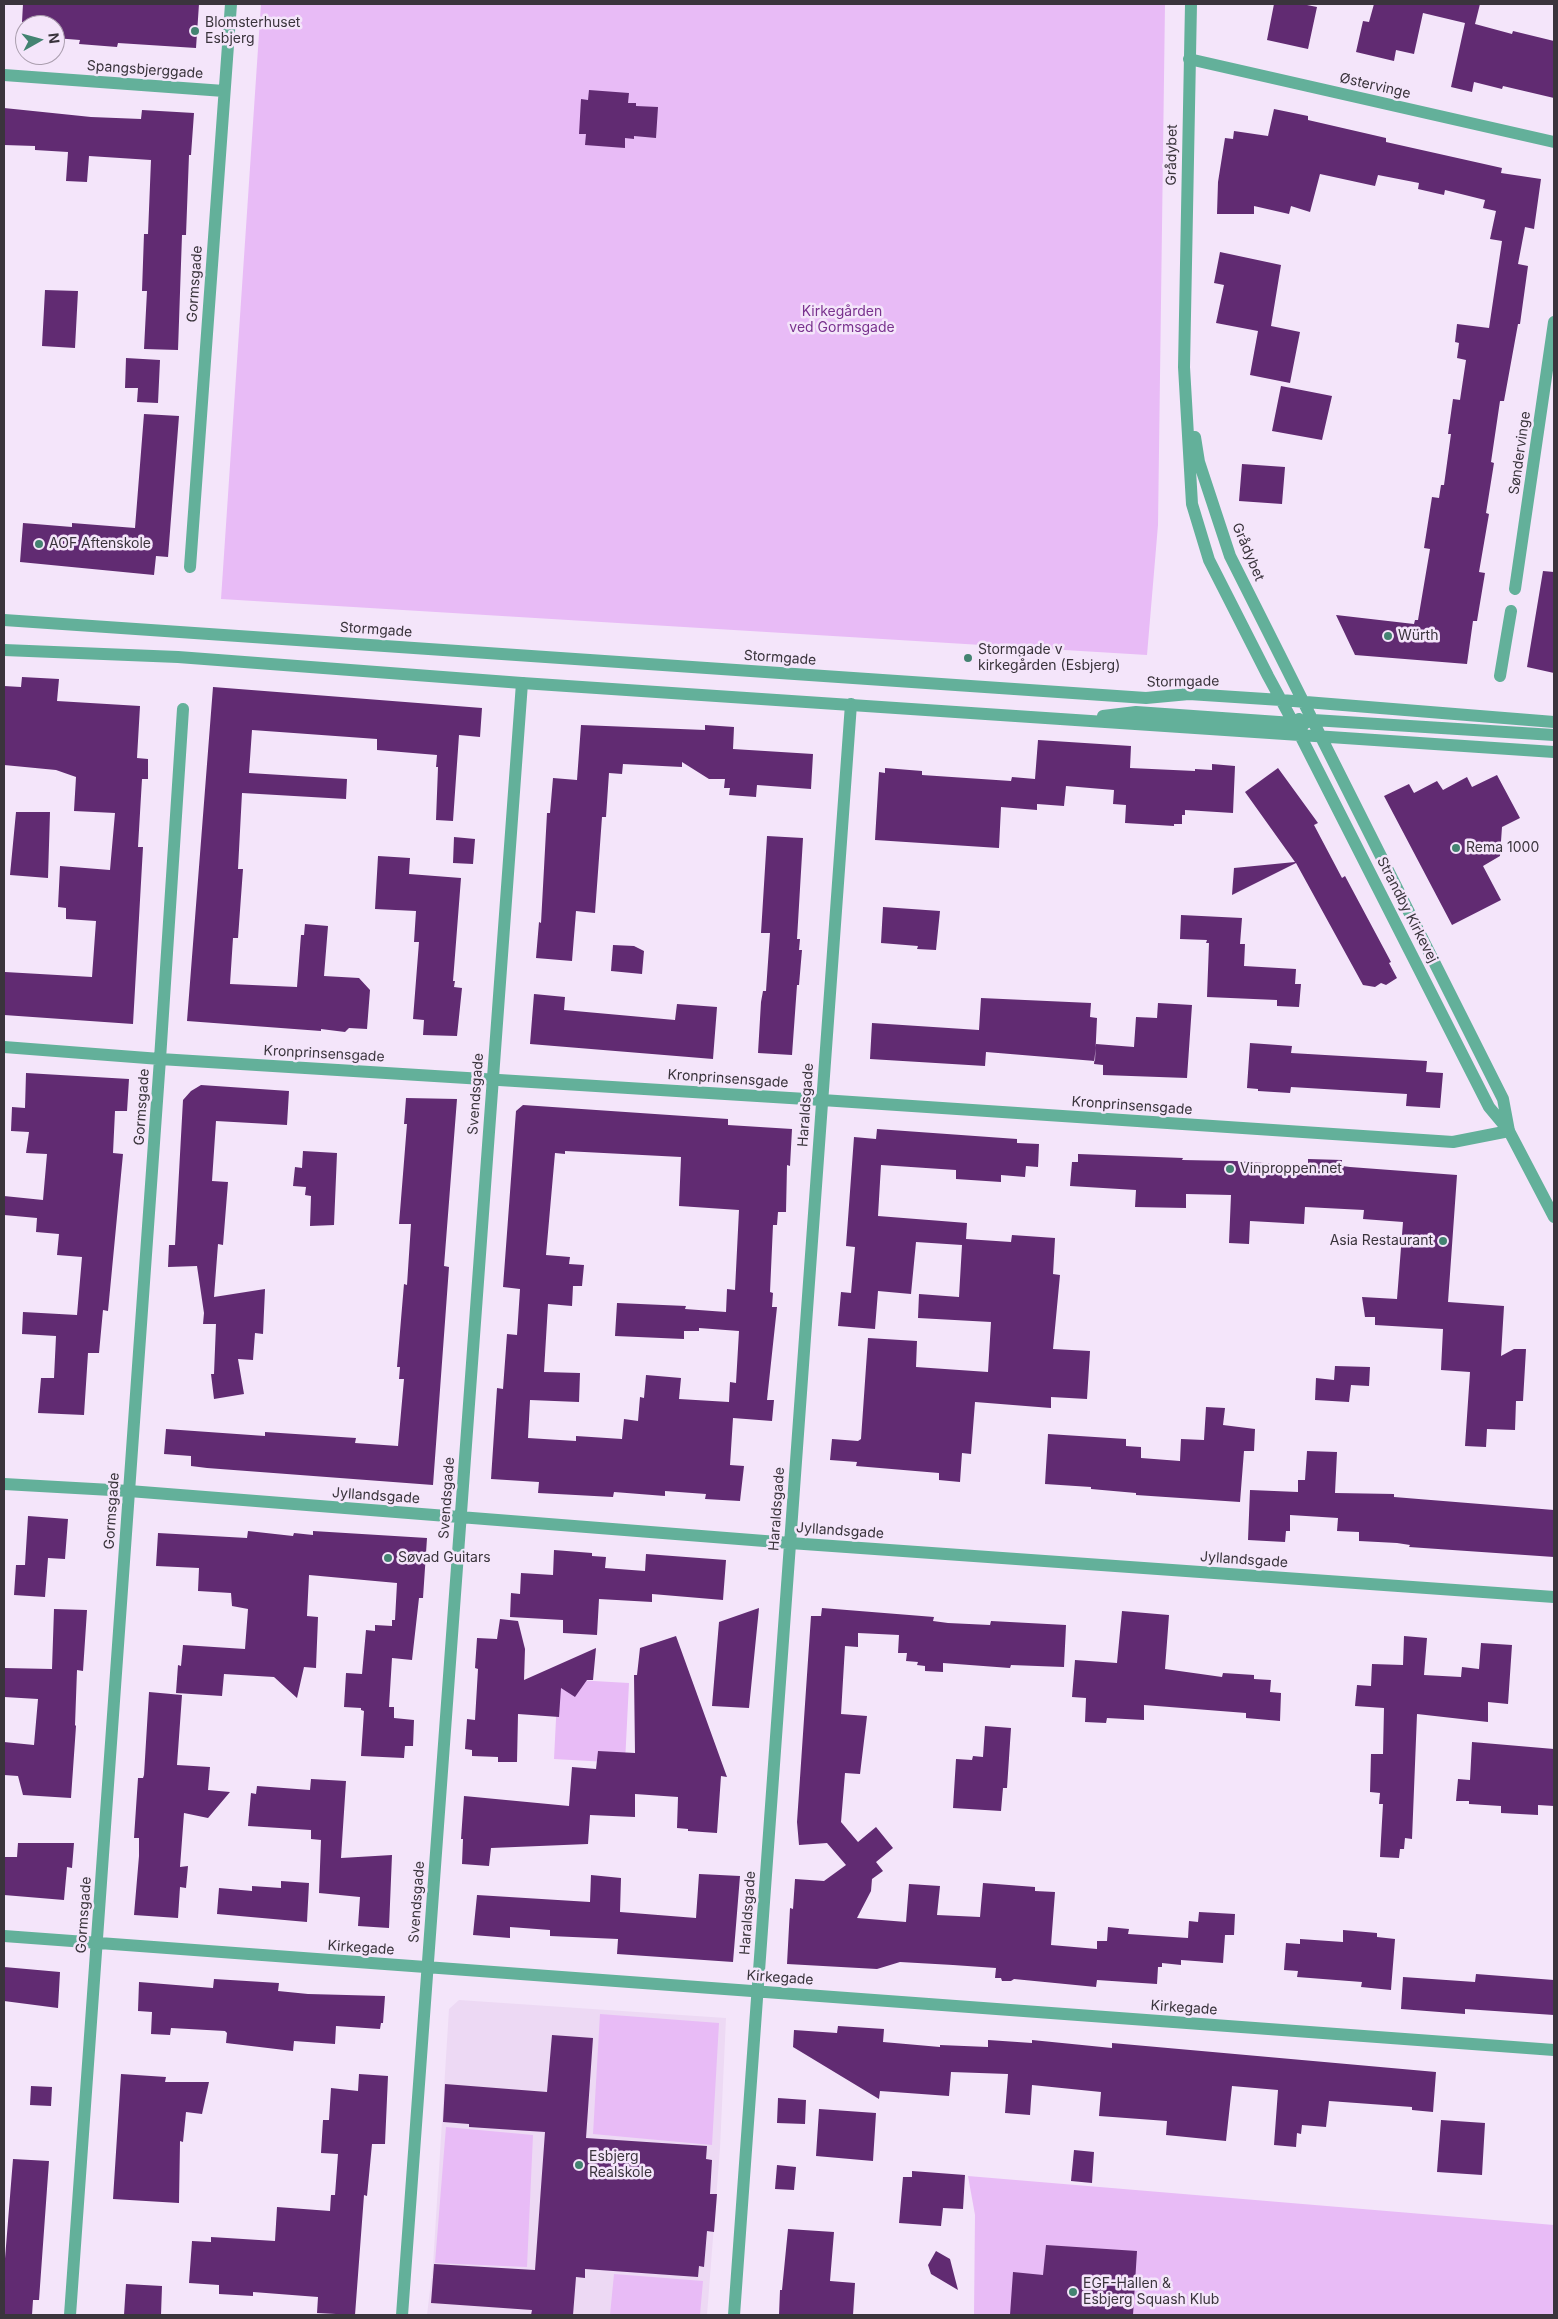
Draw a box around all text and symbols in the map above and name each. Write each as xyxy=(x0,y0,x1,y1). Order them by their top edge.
north arrow xyxy=(15,15,65,65)
place label: Blomsterhuset Esbjerg xyxy=(205,15,300,48)
marker: Blomsterhuset Esbjerg xyxy=(189,25,201,37)
text: N xyxy=(45,32,63,45)
street label: Spangsbjerggade xyxy=(86,58,204,82)
street label: Østervinge xyxy=(1338,70,1412,102)
street label: Grådybet xyxy=(1163,124,1181,186)
street label: Gormsgade xyxy=(184,245,206,323)
park label: Kirkegården ved Gormsgade xyxy=(789,304,895,336)
street label: Søndervinge xyxy=(1506,410,1534,496)
street label: Grådybet xyxy=(1228,520,1268,584)
place label: AOF Aftenskole xyxy=(49,536,151,552)
marker: AOF Aftenskole xyxy=(33,538,45,550)
street label: Stormgade xyxy=(339,619,413,641)
place label: Würth xyxy=(1398,628,1438,644)
marker: Würth xyxy=(1382,630,1394,642)
place label: Stormgade v kirkegården (Esbjerg) xyxy=(978,642,1120,674)
street label: Stormgade xyxy=(743,647,817,669)
marker: Stormgade v kirkegården (Esbjerg) xyxy=(962,652,974,664)
street label: Stormgade xyxy=(1146,673,1220,691)
place label: Rema 1000 xyxy=(1466,840,1539,856)
marker: Rema 1000 xyxy=(1450,842,1462,854)
street label: Strandby Kirkevej xyxy=(1373,854,1441,966)
street label: Kronprinsensgade xyxy=(263,1042,385,1066)
street label: Svendsgade xyxy=(465,1052,487,1136)
street label: Haraldsgade xyxy=(795,1063,817,1147)
street label: Kronprinsensgade xyxy=(667,1066,789,1092)
street label: Gormsgade xyxy=(131,1068,153,1146)
street label: Kronprinsensgade xyxy=(1071,1093,1193,1119)
place label: Vinproppen.net xyxy=(1240,1161,1342,1177)
marker: Vinproppen.net xyxy=(1224,1163,1236,1175)
place label: Asia Restaurant xyxy=(1330,1233,1433,1249)
marker: Asia Restaurant xyxy=(1437,1235,1449,1247)
street label: Svendsgade xyxy=(436,1456,458,1540)
street label: Haraldsgade xyxy=(766,1467,788,1551)
street label: Gormsgade xyxy=(101,1472,123,1550)
street label: Jyllandsgade xyxy=(332,1485,420,1507)
street label: Jyllandsgade xyxy=(796,1520,884,1542)
street label: Jyllandsgade xyxy=(1200,1549,1288,1571)
place label: Søvad Guitars xyxy=(398,1550,491,1566)
marker: Søvad Guitars xyxy=(382,1552,394,1564)
street label: Svendsgade xyxy=(406,1860,428,1944)
street label: Haraldsgade xyxy=(737,1871,759,1955)
street label: Gormsgade xyxy=(73,1876,95,1954)
street label: Kirkegade xyxy=(327,1937,395,1959)
street label: Kirkegade xyxy=(746,1967,814,1989)
street label: Kirkegade xyxy=(1150,1997,1218,2019)
place label: Esbjerg Realskole xyxy=(589,2149,652,2182)
marker: Esbjerg Realskole xyxy=(573,2159,585,2171)
place label: EGF-Hallen & Esbjerg Squash Klub xyxy=(1083,2276,1219,2308)
marker: EGF-Hallen & Esbjerg Squash Klub xyxy=(1067,2286,1079,2298)

